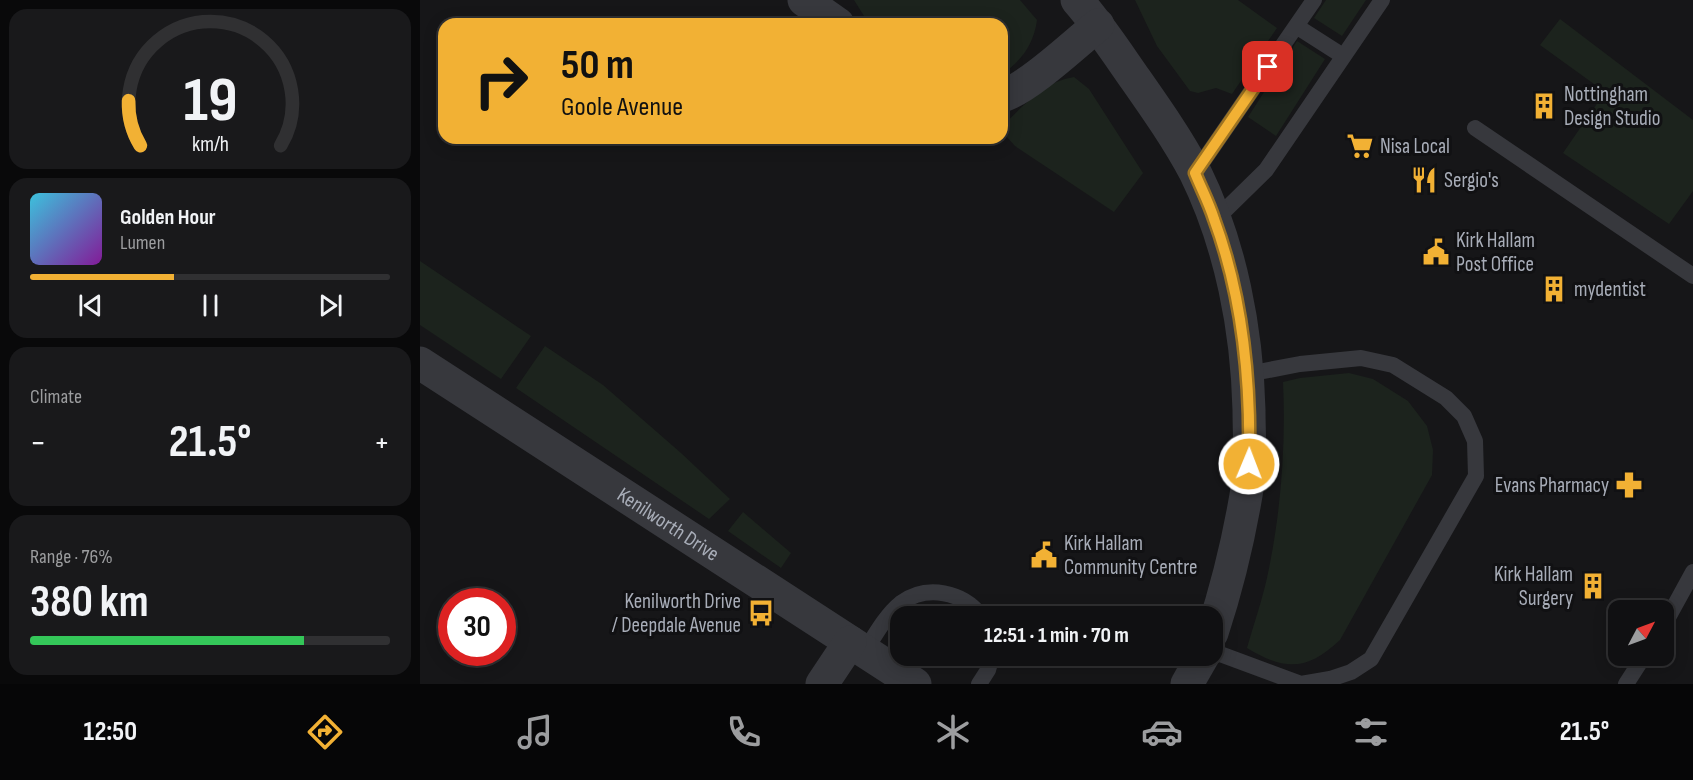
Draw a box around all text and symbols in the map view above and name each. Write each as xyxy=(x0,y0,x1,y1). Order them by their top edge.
text: 50 m xyxy=(561,40,634,91)
pin xyxy=(1242,41,1293,92)
icon: right xyxy=(462,42,540,120)
icon: arrive xyxy=(1251,50,1284,83)
text: 19 xyxy=(183,64,237,139)
place label: Nottingham Design Studio xyxy=(1564,82,1660,131)
text: Goole Avenue xyxy=(561,91,683,123)
building icon: Nottingham Design Studio xyxy=(1529,91,1559,121)
supermarket icon: Nisa Local xyxy=(1345,131,1375,161)
text: km/h xyxy=(191,132,229,157)
place label: Nisa Local xyxy=(1380,134,1450,159)
restaurant icon: Sergio's xyxy=(1409,165,1439,195)
place label: Sergio's xyxy=(1444,168,1499,193)
text: Golden Hour xyxy=(120,204,216,231)
place label: Kirk Hallam Post Office xyxy=(1456,228,1535,277)
text: Lumen xyxy=(120,231,165,255)
public building icon: Kirk Hallam Post Office xyxy=(1421,237,1451,267)
building icon: mydentist xyxy=(1539,274,1569,304)
place label: mydentist xyxy=(1574,277,1646,302)
icon: previous xyxy=(74,289,107,322)
icon: pause xyxy=(194,289,227,322)
icon: next xyxy=(314,289,347,322)
text: Climate xyxy=(30,385,82,409)
text: 21.5° xyxy=(169,415,251,470)
text: − xyxy=(30,423,46,463)
text: + xyxy=(374,423,390,463)
position arrow xyxy=(1217,432,1281,496)
pharmacy icon: Evans Pharmacy xyxy=(1614,470,1644,500)
place label: Evans Pharmacy xyxy=(1495,473,1609,498)
street label: Kenilworth Drive xyxy=(613,482,724,566)
place label: Kirk Hallam Community Centre xyxy=(1064,531,1197,580)
public building icon: Kirk Hallam Community Centre xyxy=(1029,540,1059,570)
text: Range · 76% xyxy=(30,545,113,569)
place label: Kirk Hallam Surgery xyxy=(1494,562,1573,611)
building icon: Kirk Hallam Surgery xyxy=(1578,571,1608,601)
text: 380 km xyxy=(30,575,149,630)
speed limit sign: 30 xyxy=(438,588,516,666)
place label: Kenilworth Drive / Deepdale Avenue xyxy=(612,589,741,638)
bus stop icon: Kenilworth Drive / Deepdale Avenue xyxy=(746,598,776,628)
north arrow xyxy=(1608,600,1674,666)
map controls xyxy=(1608,600,1674,666)
text: 12:51 · 1 min · 70 m xyxy=(984,622,1129,649)
icon: directions xyxy=(304,711,346,753)
icon: music xyxy=(514,711,556,753)
icon: phone xyxy=(723,711,765,753)
icon: climate xyxy=(932,711,974,753)
icon: car xyxy=(1141,711,1183,753)
icon: filters xyxy=(1350,711,1392,753)
text: 12:50 xyxy=(84,716,137,748)
text: 21.5° xyxy=(1560,716,1609,748)

